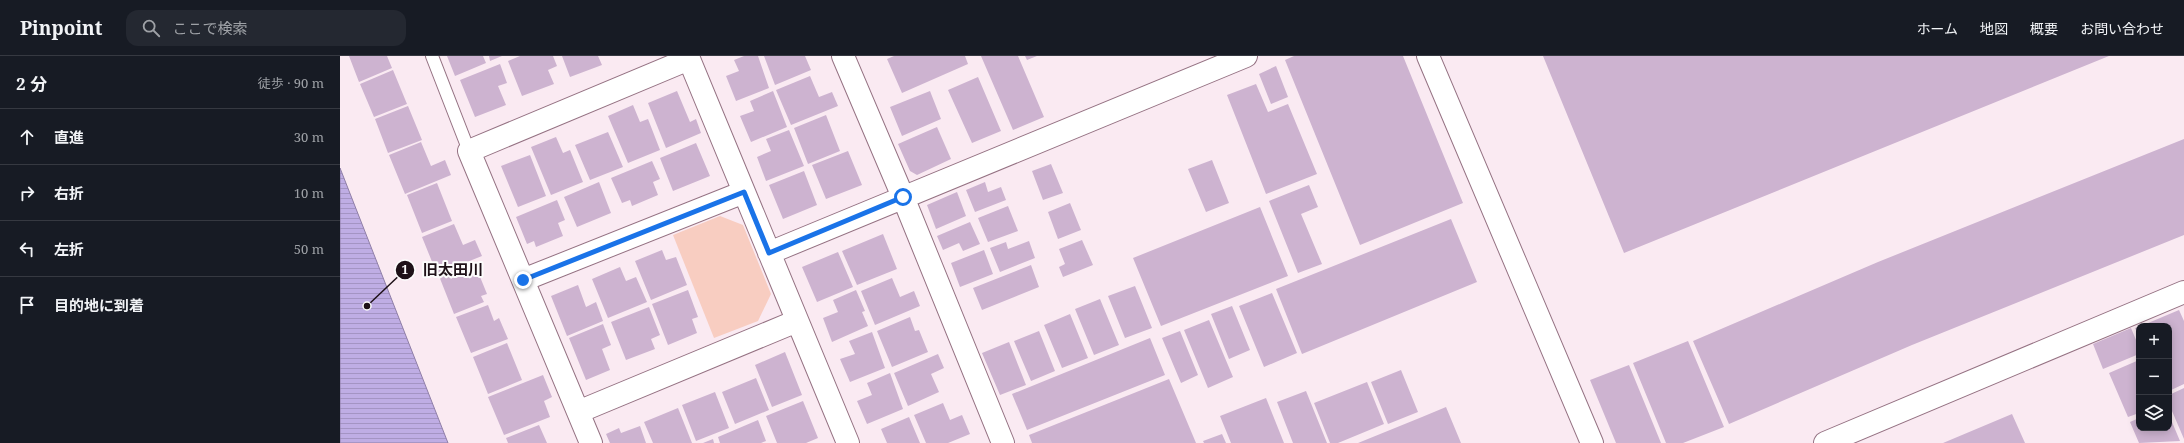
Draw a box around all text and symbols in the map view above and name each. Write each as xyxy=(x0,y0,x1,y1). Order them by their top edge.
search box xyxy=(126,10,406,46)
text: Pinpoint xyxy=(20,15,102,41)
icon: search xyxy=(140,17,162,39)
text: ここで検索 xyxy=(172,18,247,38)
text: ホーム xyxy=(1916,19,1958,38)
text: 地図 xyxy=(1980,19,2008,38)
text: 概要 xyxy=(2030,19,2058,38)
text: お問い合わせ xyxy=(2080,19,2164,38)
text: 2 分 xyxy=(16,72,47,95)
text: 徒歩 · 90 m xyxy=(258,74,324,92)
icon: ahead xyxy=(16,126,38,148)
text: 直進 xyxy=(54,127,84,147)
text: 30 m xyxy=(294,128,324,146)
icon: right xyxy=(16,182,38,204)
text: 右折 xyxy=(54,183,84,203)
text: 10 m xyxy=(294,184,324,202)
route start xyxy=(894,188,912,206)
icon: left xyxy=(16,238,38,260)
text: 左折 xyxy=(54,239,84,259)
text: 50 m xyxy=(294,240,324,258)
callout: 旧太田川 xyxy=(395,256,491,283)
text: 旧太田川 xyxy=(423,259,483,279)
text: 1 xyxy=(402,261,409,278)
route end xyxy=(514,271,532,289)
icon: arrive xyxy=(16,294,38,316)
text: 目的地に到着 xyxy=(54,295,144,315)
map controls xyxy=(2136,323,2172,431)
button: + xyxy=(2136,323,2172,359)
button: − xyxy=(2136,359,2172,395)
button: layers xyxy=(2136,395,2172,431)

